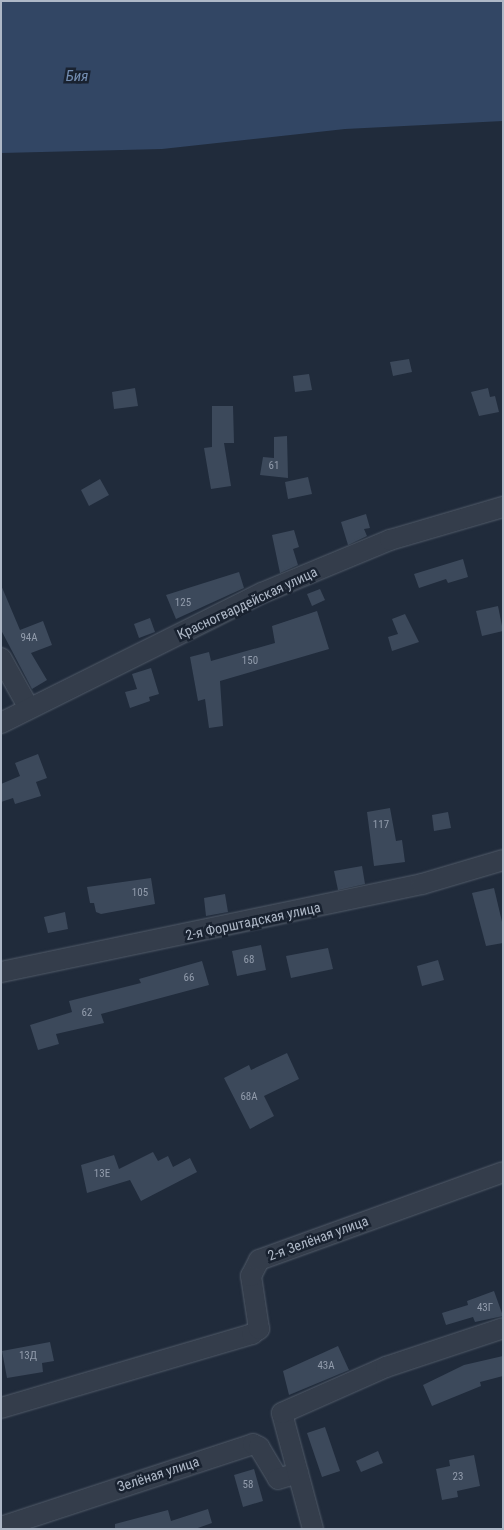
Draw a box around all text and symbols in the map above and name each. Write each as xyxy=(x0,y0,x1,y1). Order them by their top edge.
water label: Бия xyxy=(66,68,88,86)
house number: 61 xyxy=(269,459,279,473)
street label: Красногвардейская улица xyxy=(174,563,320,643)
house number: 125 xyxy=(175,596,191,610)
house number: 94А xyxy=(20,631,38,645)
house number: 150 xyxy=(242,654,258,668)
house number: 117 xyxy=(373,818,389,832)
house number: 105 xyxy=(132,886,148,900)
street label: 2-я Форштадская улица xyxy=(184,898,322,944)
house number: 68 xyxy=(244,953,254,967)
house number: 66 xyxy=(184,971,194,985)
house number: 62 xyxy=(82,1006,92,1020)
house number: 68А xyxy=(240,1090,258,1104)
house number: 13Е xyxy=(94,1167,110,1181)
street label: 2-я Зелёная улица xyxy=(266,1212,370,1264)
house number: 43Г xyxy=(477,1301,493,1315)
house number: 13Д xyxy=(19,1349,37,1363)
house number: 43А xyxy=(317,1359,335,1373)
street label: Зелёная улица xyxy=(115,1453,201,1495)
house number: 23 xyxy=(453,1470,463,1484)
house number: 58 xyxy=(243,1478,253,1492)

